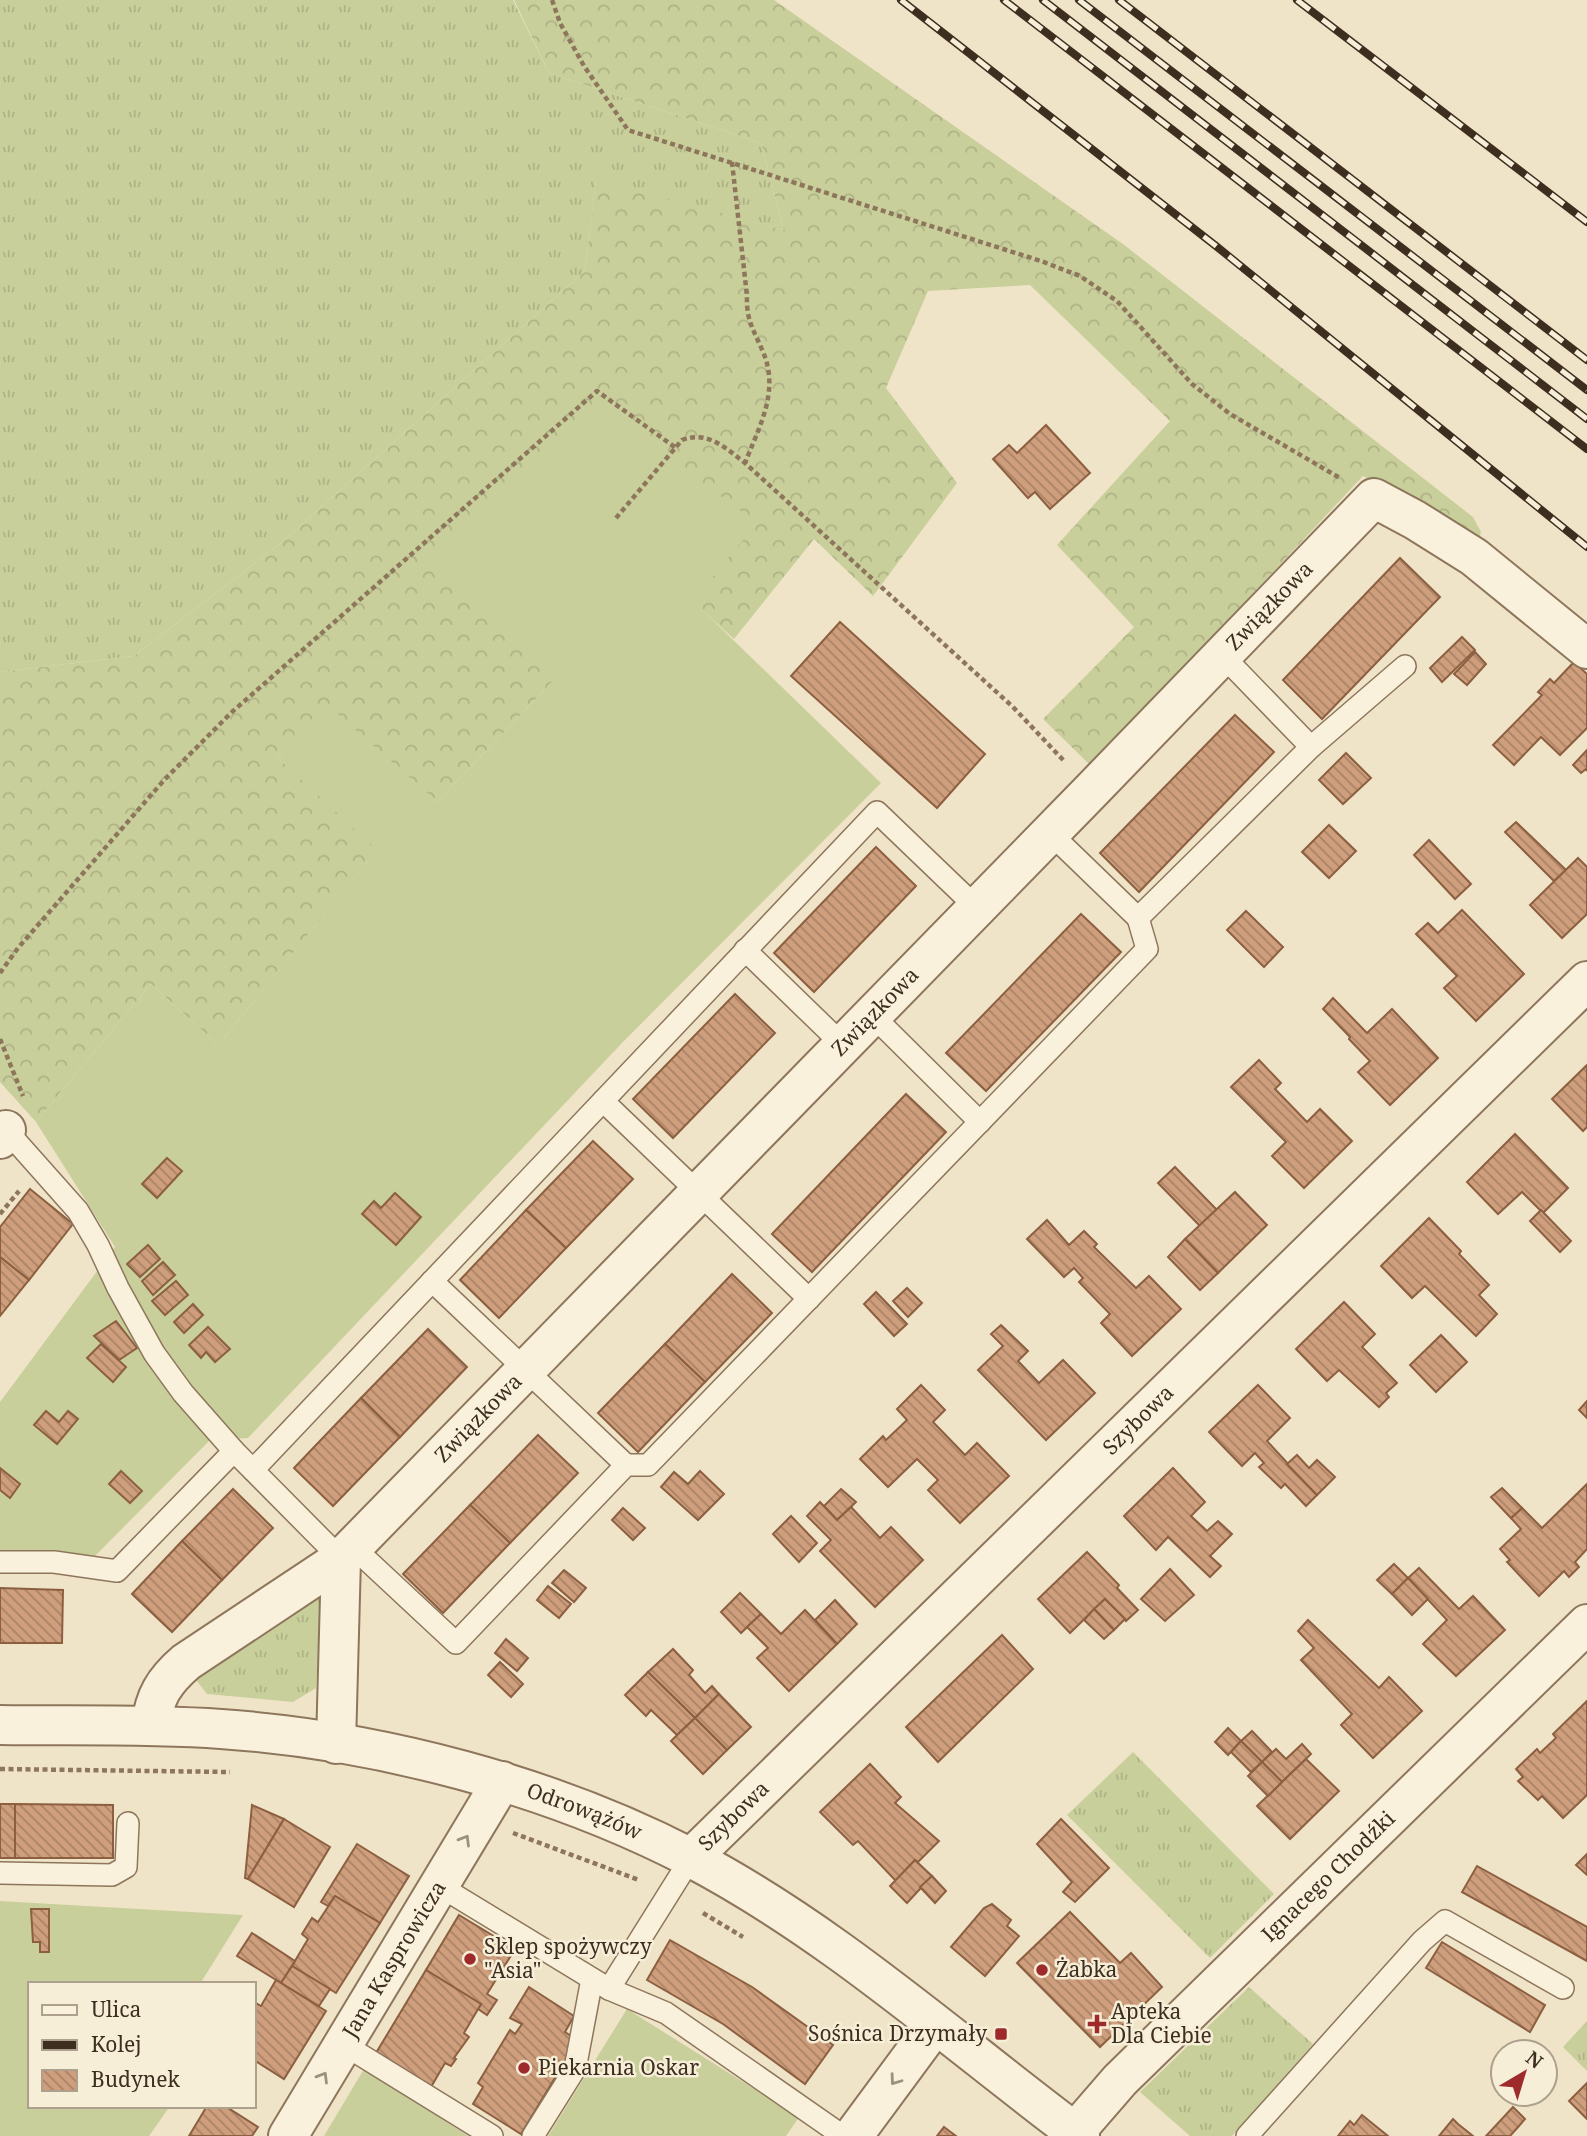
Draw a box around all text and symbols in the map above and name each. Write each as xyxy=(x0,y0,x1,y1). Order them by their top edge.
street label: Związkowa xyxy=(1219,555,1319,656)
street label: Związkowa xyxy=(825,961,924,1062)
street label: Związkowa xyxy=(428,1367,528,1468)
street label: Szybowa xyxy=(1096,1378,1179,1461)
street label: Szybowa xyxy=(692,1774,775,1856)
street label: Odrowążów xyxy=(523,1776,648,1846)
street label: Ignacego Chodźki xyxy=(1255,1804,1401,1947)
one-way arrow xyxy=(457,1835,470,1848)
street label: Jana Kasprowicza xyxy=(335,1875,452,2044)
place label: Sklep spożywczy "Asia" xyxy=(484,1932,652,1984)
marker: Sklep spożywczy "Asia" xyxy=(462,1951,478,1967)
place label: Żabka xyxy=(1056,1955,1117,1983)
marker: Żabka xyxy=(1034,1962,1050,1978)
legend xyxy=(28,1982,256,2108)
text: Ulica xyxy=(91,1995,141,2023)
place label: Apteka Dla Ciebie xyxy=(1111,1997,1212,2049)
marker: Apteka Dla Ciebie xyxy=(1089,2016,1105,2032)
place label: Sośnica Drzymały xyxy=(808,2019,987,2047)
marker: Sośnica Drzymały xyxy=(993,2026,1009,2042)
text: Kolej xyxy=(91,2030,141,2058)
north arrow xyxy=(1489,2038,1559,2108)
text: N xyxy=(1521,2045,1548,2074)
place label: Piekarnia Oskar xyxy=(538,2053,699,2081)
marker: Piekarnia Oskar xyxy=(516,2060,532,2076)
text: Budynek xyxy=(91,2065,181,2093)
one-way arrow xyxy=(315,2072,328,2085)
one-way arrow xyxy=(890,2072,903,2085)

